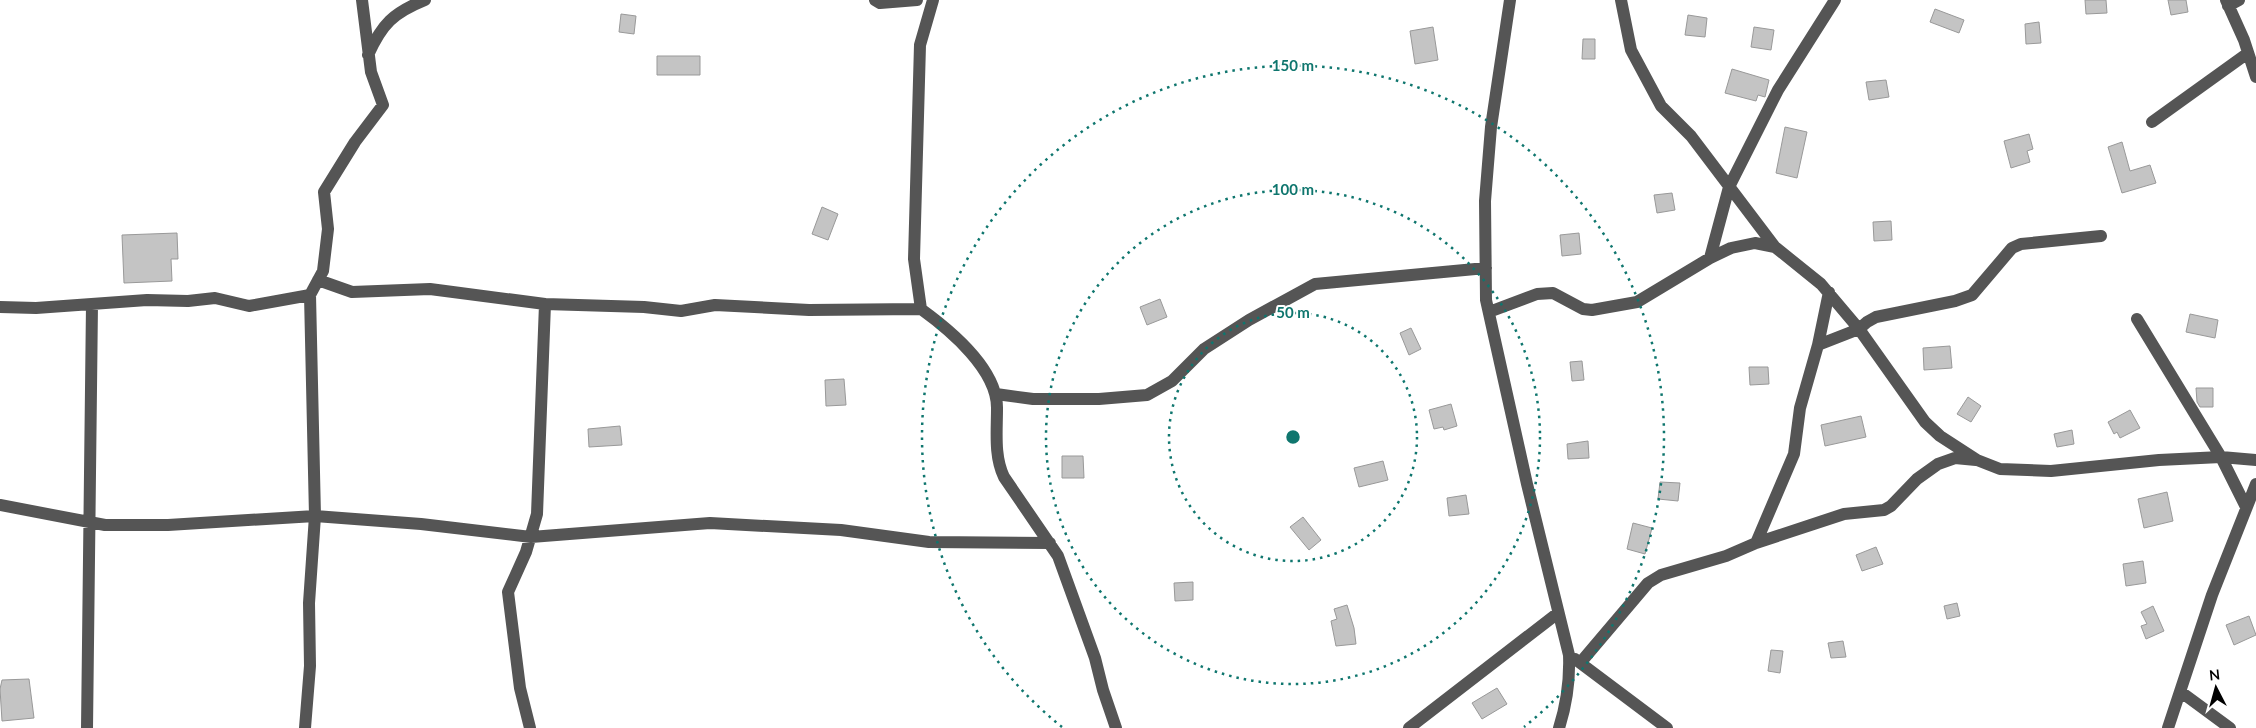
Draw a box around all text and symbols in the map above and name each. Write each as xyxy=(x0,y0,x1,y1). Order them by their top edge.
text: 150 m xyxy=(1272,56,1314,74)
text: 100 m xyxy=(1272,180,1314,198)
text: 50 m xyxy=(1276,303,1310,321)
centre of rings xyxy=(1284,428,1302,446)
north arrow xyxy=(2191,663,2241,713)
text: N xyxy=(2208,666,2221,684)

